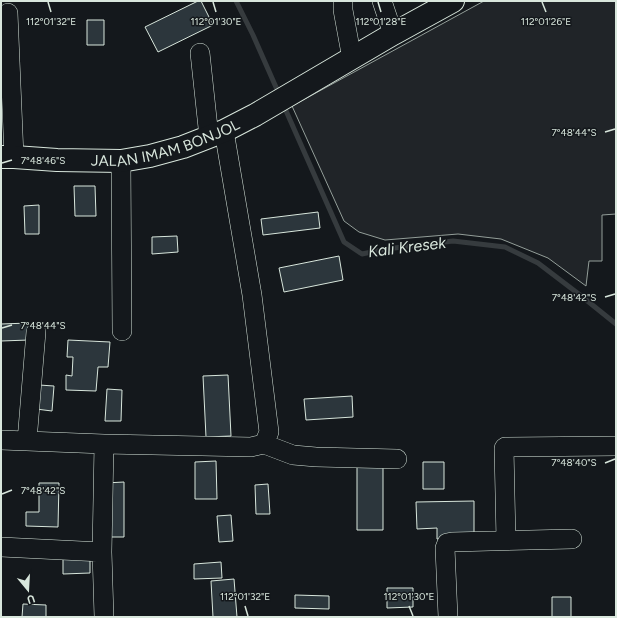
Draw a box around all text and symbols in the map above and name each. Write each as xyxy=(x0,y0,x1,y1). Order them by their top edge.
text: 112°01'32"E xyxy=(26,15,76,28)
text: 112°01'30"E xyxy=(190,15,242,28)
text: 112°01'28"E xyxy=(356,15,407,28)
text: 112°01'26"E xyxy=(521,15,571,28)
street label: JALAN IMAM BONJOL xyxy=(91,115,243,171)
text: 7°48'44"S xyxy=(551,126,597,139)
text: 7°48'46"S xyxy=(21,154,65,167)
water label: Kali Kresek xyxy=(367,233,448,261)
text: 7°48'42"S xyxy=(552,291,596,304)
text: 7°48'44"S xyxy=(20,319,66,332)
text: 7°48'40"S xyxy=(551,456,597,469)
text: 7°48'42"S xyxy=(21,484,65,497)
north arrow xyxy=(8,570,48,610)
text: 112°01'32"E xyxy=(220,590,270,603)
text: 112°01'30"E xyxy=(383,590,435,603)
text: U xyxy=(25,592,37,606)

